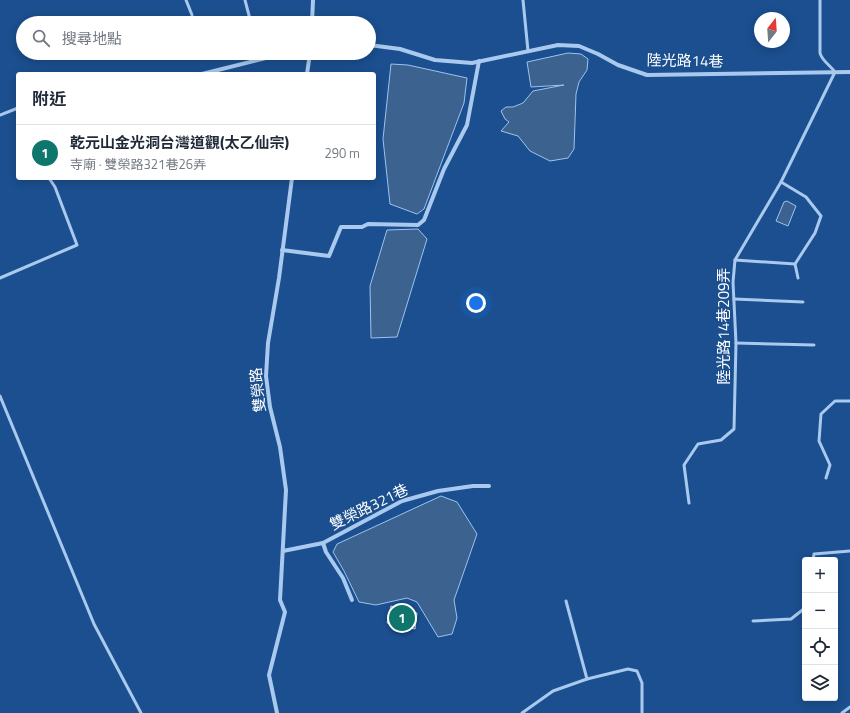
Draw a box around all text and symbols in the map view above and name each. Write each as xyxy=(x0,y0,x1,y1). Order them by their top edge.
north arrow xyxy=(754,12,790,48)
search box xyxy=(16,16,376,60)
icon: search xyxy=(30,27,52,49)
text: 搜尋地點 xyxy=(62,27,122,50)
street label: 陸光路14巷 xyxy=(646,48,724,73)
text: 附近 xyxy=(32,86,66,112)
text: 乾元山金光洞台灣道觀(太乙仙宗) xyxy=(70,131,289,154)
text: 1 xyxy=(41,143,49,163)
text: 290 m xyxy=(324,143,360,163)
text: 寺廟 · 雙榮路321巷26弄 xyxy=(70,154,206,174)
street label: 陸光路14巷209弄 xyxy=(712,267,735,385)
your location xyxy=(466,293,486,313)
street label: 雙榮路 xyxy=(244,366,271,414)
street label: 雙榮路321巷 xyxy=(325,478,412,536)
map controls xyxy=(802,557,838,701)
button: + xyxy=(802,557,838,593)
button: − xyxy=(802,593,838,629)
pin: 1 xyxy=(389,603,415,633)
button: locate xyxy=(802,629,838,665)
button: layers xyxy=(802,665,838,701)

